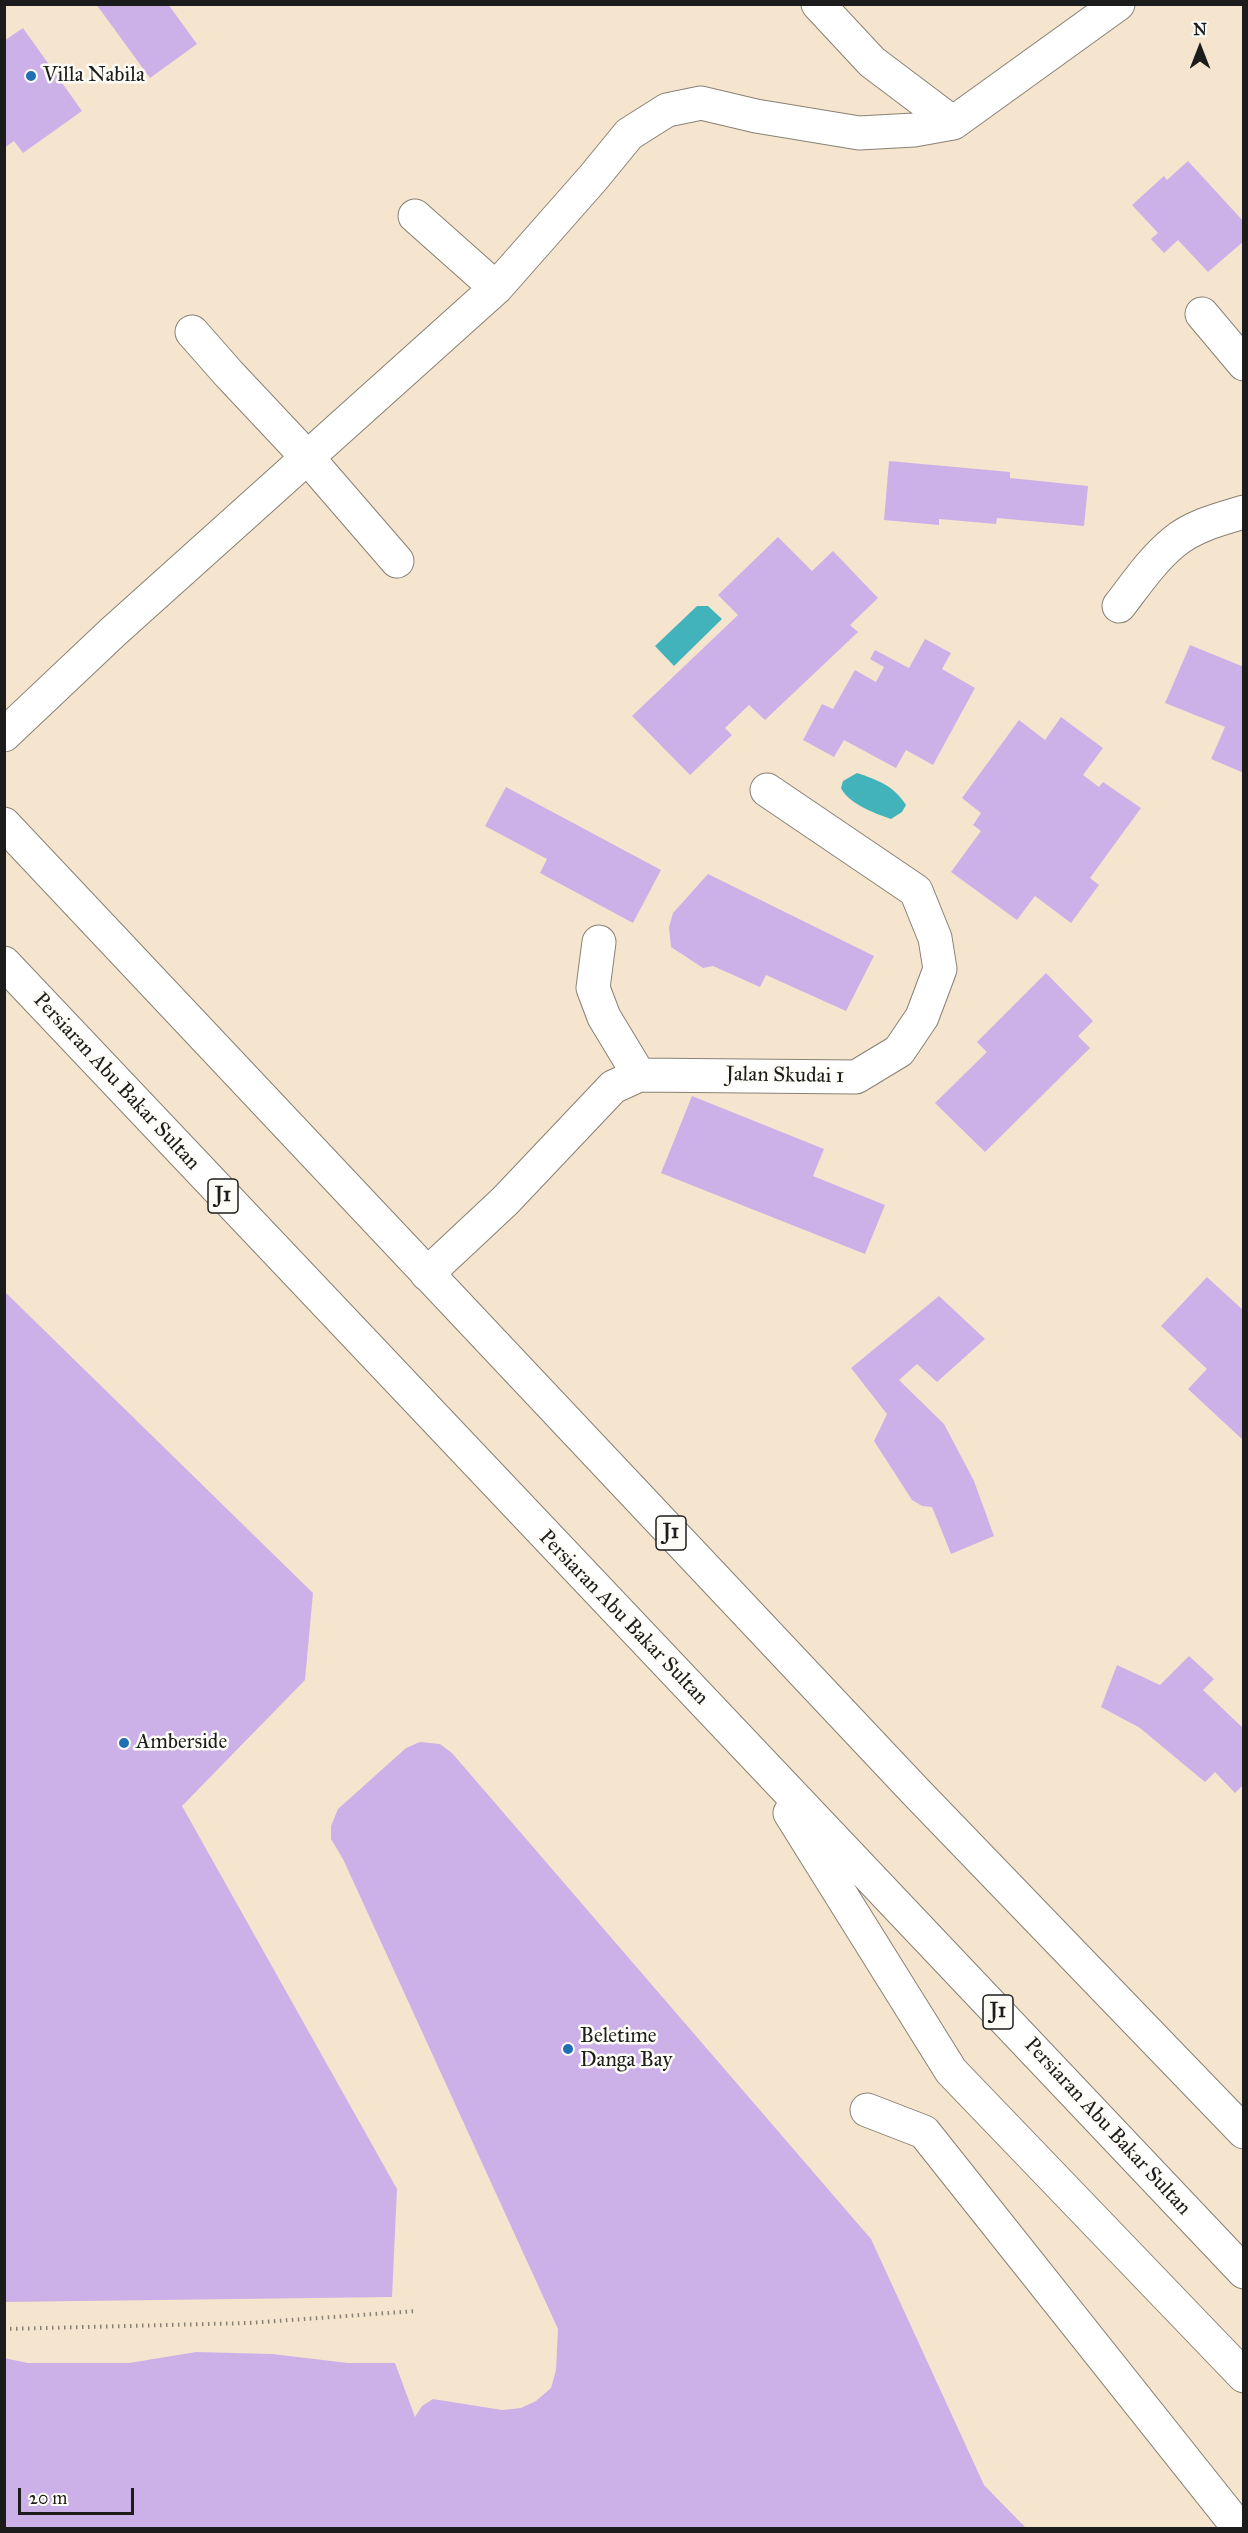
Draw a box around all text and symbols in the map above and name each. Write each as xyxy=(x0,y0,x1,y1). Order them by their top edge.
north arrow xyxy=(1170,18,1230,78)
text: N xyxy=(1193,20,1207,39)
place label: Villa Nabila xyxy=(43,63,145,89)
marker: Villa Nabila xyxy=(24,69,38,83)
street label: Persiaran Abu Bakar Sultan xyxy=(27,988,205,1176)
street label: Jalan Skudai 1 xyxy=(726,1062,844,1090)
road number: J1 xyxy=(208,1179,238,1213)
road number: J1 xyxy=(656,1516,686,1550)
street label: Persiaran Abu Bakar Sultan xyxy=(533,1525,713,1711)
place label: Amberside xyxy=(136,1730,227,1756)
marker: Amberside xyxy=(117,1736,131,1750)
road number: J1 xyxy=(983,1995,1013,2029)
place label: Beletime Danga Bay xyxy=(580,2024,672,2074)
street label: Persiaran Abu Bakar Sultan xyxy=(1018,2033,1196,2221)
marker: Beletime Danga Bay xyxy=(561,2042,575,2056)
scale bar xyxy=(21,2476,136,2514)
text: 20 m xyxy=(29,2487,67,2509)

